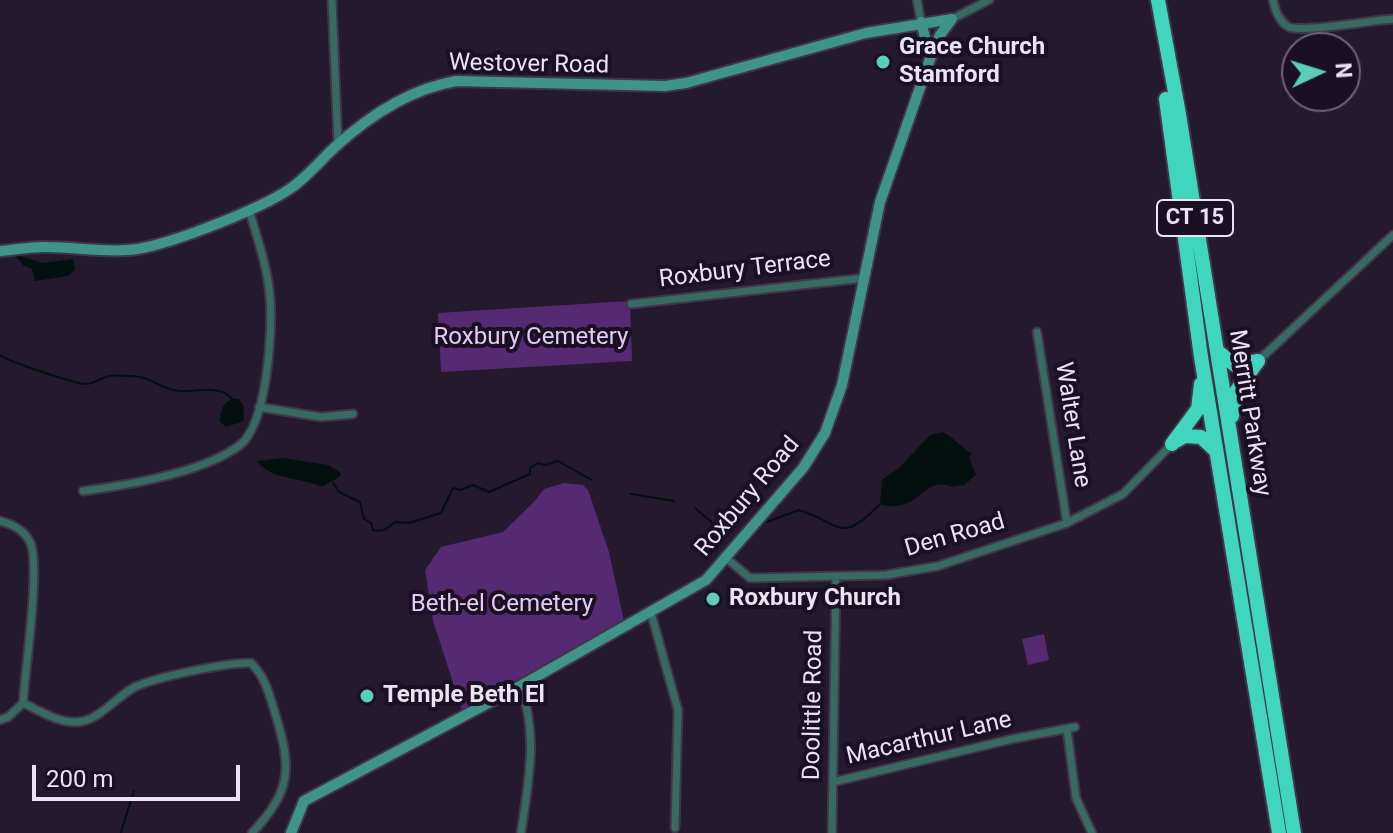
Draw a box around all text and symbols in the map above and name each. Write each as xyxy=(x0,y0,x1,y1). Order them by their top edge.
north arrow xyxy=(1281,32,1361,112)
place label: Grace Church Stamford xyxy=(899,34,1045,90)
street label: Westover Road xyxy=(448,49,610,81)
marker: Grace Church Stamford xyxy=(874,53,892,71)
text: N xyxy=(1330,62,1356,79)
road number: CT 15 xyxy=(1157,200,1233,236)
street label: Roxbury Terrace xyxy=(658,245,832,295)
park label: Roxbury Cemetery xyxy=(434,324,628,352)
street label: Merritt Parkway xyxy=(1222,328,1276,498)
street label: Walter Lane xyxy=(1048,360,1096,490)
street label: Roxbury Road xyxy=(690,431,806,563)
street label: Den Road xyxy=(902,508,1008,564)
place label: Roxbury Church xyxy=(729,585,901,613)
marker: Roxbury Church xyxy=(704,590,722,608)
park label: Beth-el Cemetery xyxy=(411,591,593,619)
street label: Doolittle Road xyxy=(798,630,830,780)
place label: Temple Beth El xyxy=(383,682,545,710)
marker: Temple Beth El xyxy=(358,687,376,705)
street label: Macarthur Lane xyxy=(844,706,1014,772)
scale bar xyxy=(36,749,244,799)
text: 200 m xyxy=(46,765,113,793)

